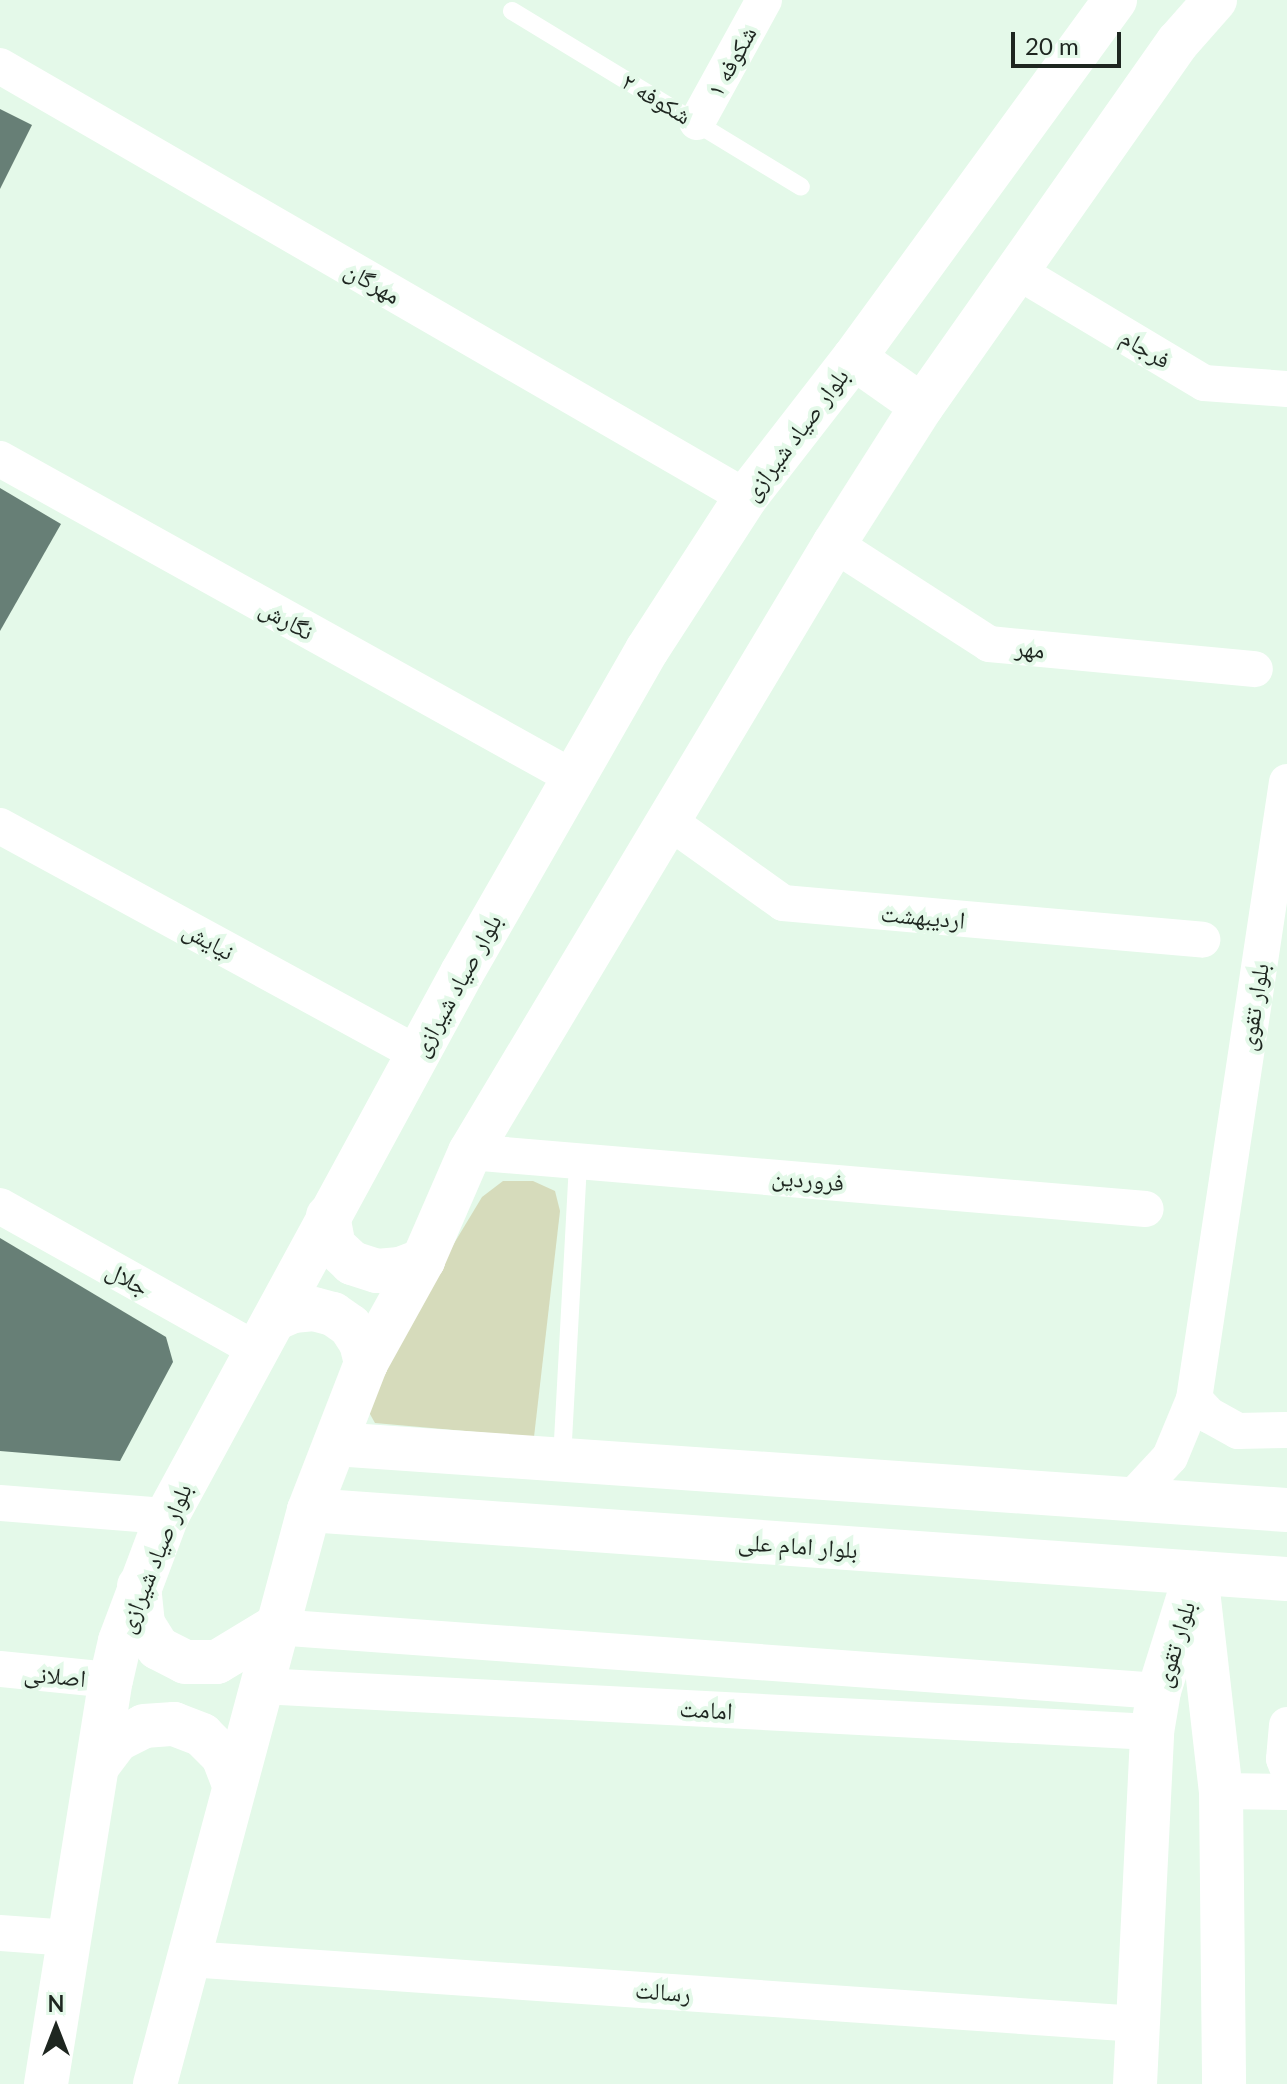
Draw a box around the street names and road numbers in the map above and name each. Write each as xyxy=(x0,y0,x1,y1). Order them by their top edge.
street label: شکوفه ۱ xyxy=(700,21,762,101)
street label: شکوفه ۲ xyxy=(617,66,697,130)
street label: مهرگان xyxy=(340,255,406,309)
street label: فرجام xyxy=(1116,322,1176,374)
street label: بلوار صیاد شیرازی xyxy=(736,362,854,506)
street label: نگارش xyxy=(255,593,319,645)
street label: مهر xyxy=(1014,632,1046,664)
street label: اردیبهشت xyxy=(879,898,967,934)
street label: بلوار صیاد شیرازی xyxy=(405,909,507,1061)
street label: نیایش xyxy=(178,914,240,966)
street label: بلوار تقوی xyxy=(1232,961,1274,1053)
street label: فروردین xyxy=(771,1161,845,1197)
street label: جلال xyxy=(102,1255,154,1301)
street label: بلوار صیاد شیرازی xyxy=(111,1479,197,1637)
street label: بلوار امام علی xyxy=(737,1526,859,1564)
street label: بلوار تقوی xyxy=(1147,1598,1201,1690)
street label: اصلانی xyxy=(23,1658,87,1692)
street label: امامت xyxy=(679,1693,733,1725)
street label: رسالت xyxy=(634,1975,692,2007)

